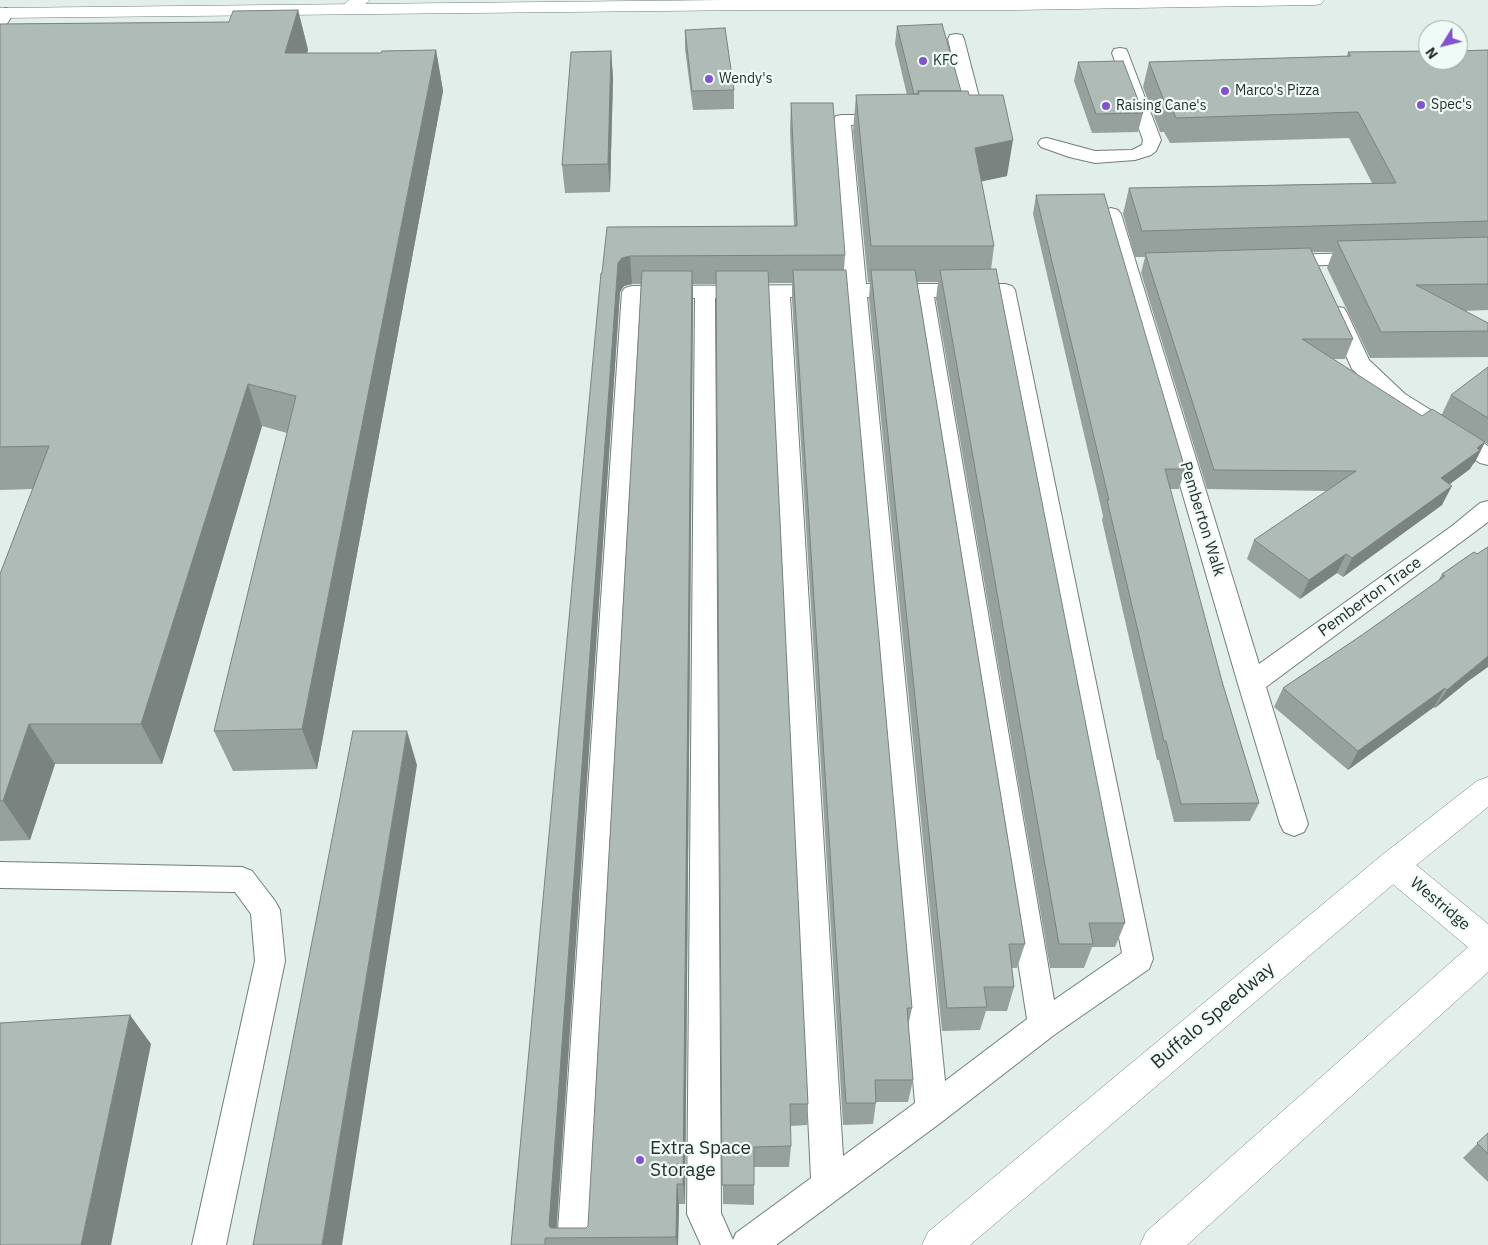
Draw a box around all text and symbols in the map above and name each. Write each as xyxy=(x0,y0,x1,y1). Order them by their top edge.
north arrow xyxy=(1418,20,1468,70)
text: N xyxy=(1421,44,1442,63)
place label: KFC xyxy=(933,53,958,69)
marker: KFC xyxy=(917,55,929,67)
place label: Wendy's xyxy=(719,71,772,87)
marker: Wendy's xyxy=(703,73,715,85)
place label: Marco's Pizza xyxy=(1235,83,1319,99)
marker: Marco's Pizza xyxy=(1219,85,1231,97)
place label: Spec's xyxy=(1431,97,1472,113)
place label: Raising Cane's xyxy=(1116,98,1206,114)
marker: Spec's xyxy=(1415,99,1427,111)
marker: Raising Cane's xyxy=(1100,100,1112,112)
street label: Pemberton Walk xyxy=(1175,459,1229,579)
street label: Pemberton Trace xyxy=(1315,553,1425,641)
street label: Westridge xyxy=(1406,873,1474,935)
street label: Buffalo Speedway xyxy=(1147,958,1279,1074)
place label: Extra Space Storage xyxy=(650,1138,751,1182)
marker: Extra Space Storage xyxy=(634,1154,646,1166)

